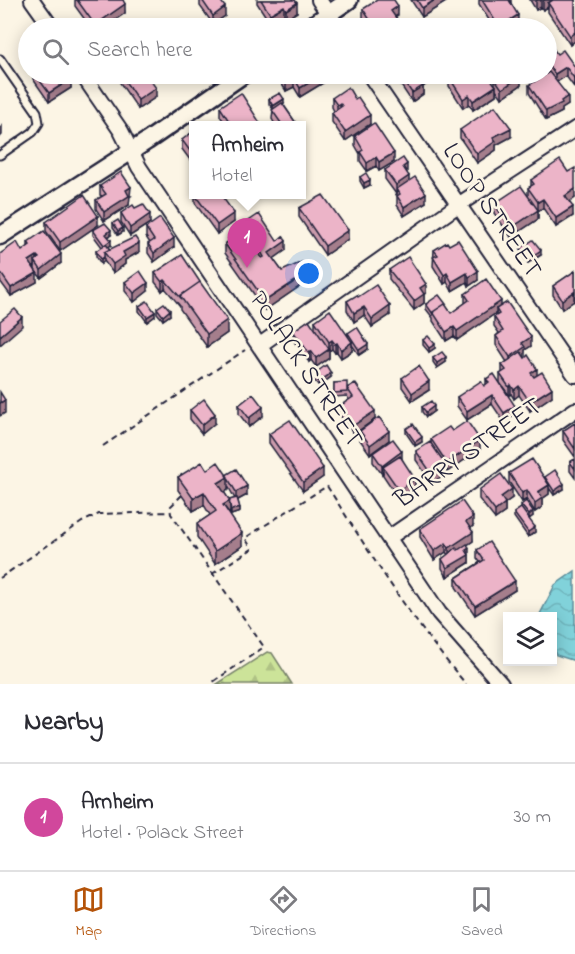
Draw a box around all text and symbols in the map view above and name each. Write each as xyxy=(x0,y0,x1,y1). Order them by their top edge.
search box xyxy=(18,18,557,84)
icon: search xyxy=(39,35,72,68)
text: Search here xyxy=(87,35,192,67)
popup xyxy=(189,121,306,199)
text: Arnheim xyxy=(211,130,284,162)
street label: LOOP STREET xyxy=(432,136,550,286)
text: Hotel xyxy=(211,162,252,191)
pin: 1 xyxy=(228,218,266,268)
your location xyxy=(294,259,323,288)
street label: POLACK STREET xyxy=(238,284,372,456)
street label: BARRY STREET xyxy=(386,389,551,520)
map controls xyxy=(503,612,557,666)
button: layers xyxy=(503,612,557,666)
text: Nearby xyxy=(24,704,103,742)
text: Arnheim xyxy=(81,787,154,819)
text: 1 xyxy=(40,803,47,832)
text: 30 m xyxy=(514,803,551,832)
text: Hotel · Polack Street xyxy=(81,819,244,848)
tab: Map xyxy=(72,883,105,943)
tab: Directions xyxy=(250,883,316,943)
tab: Saved xyxy=(461,883,503,943)

